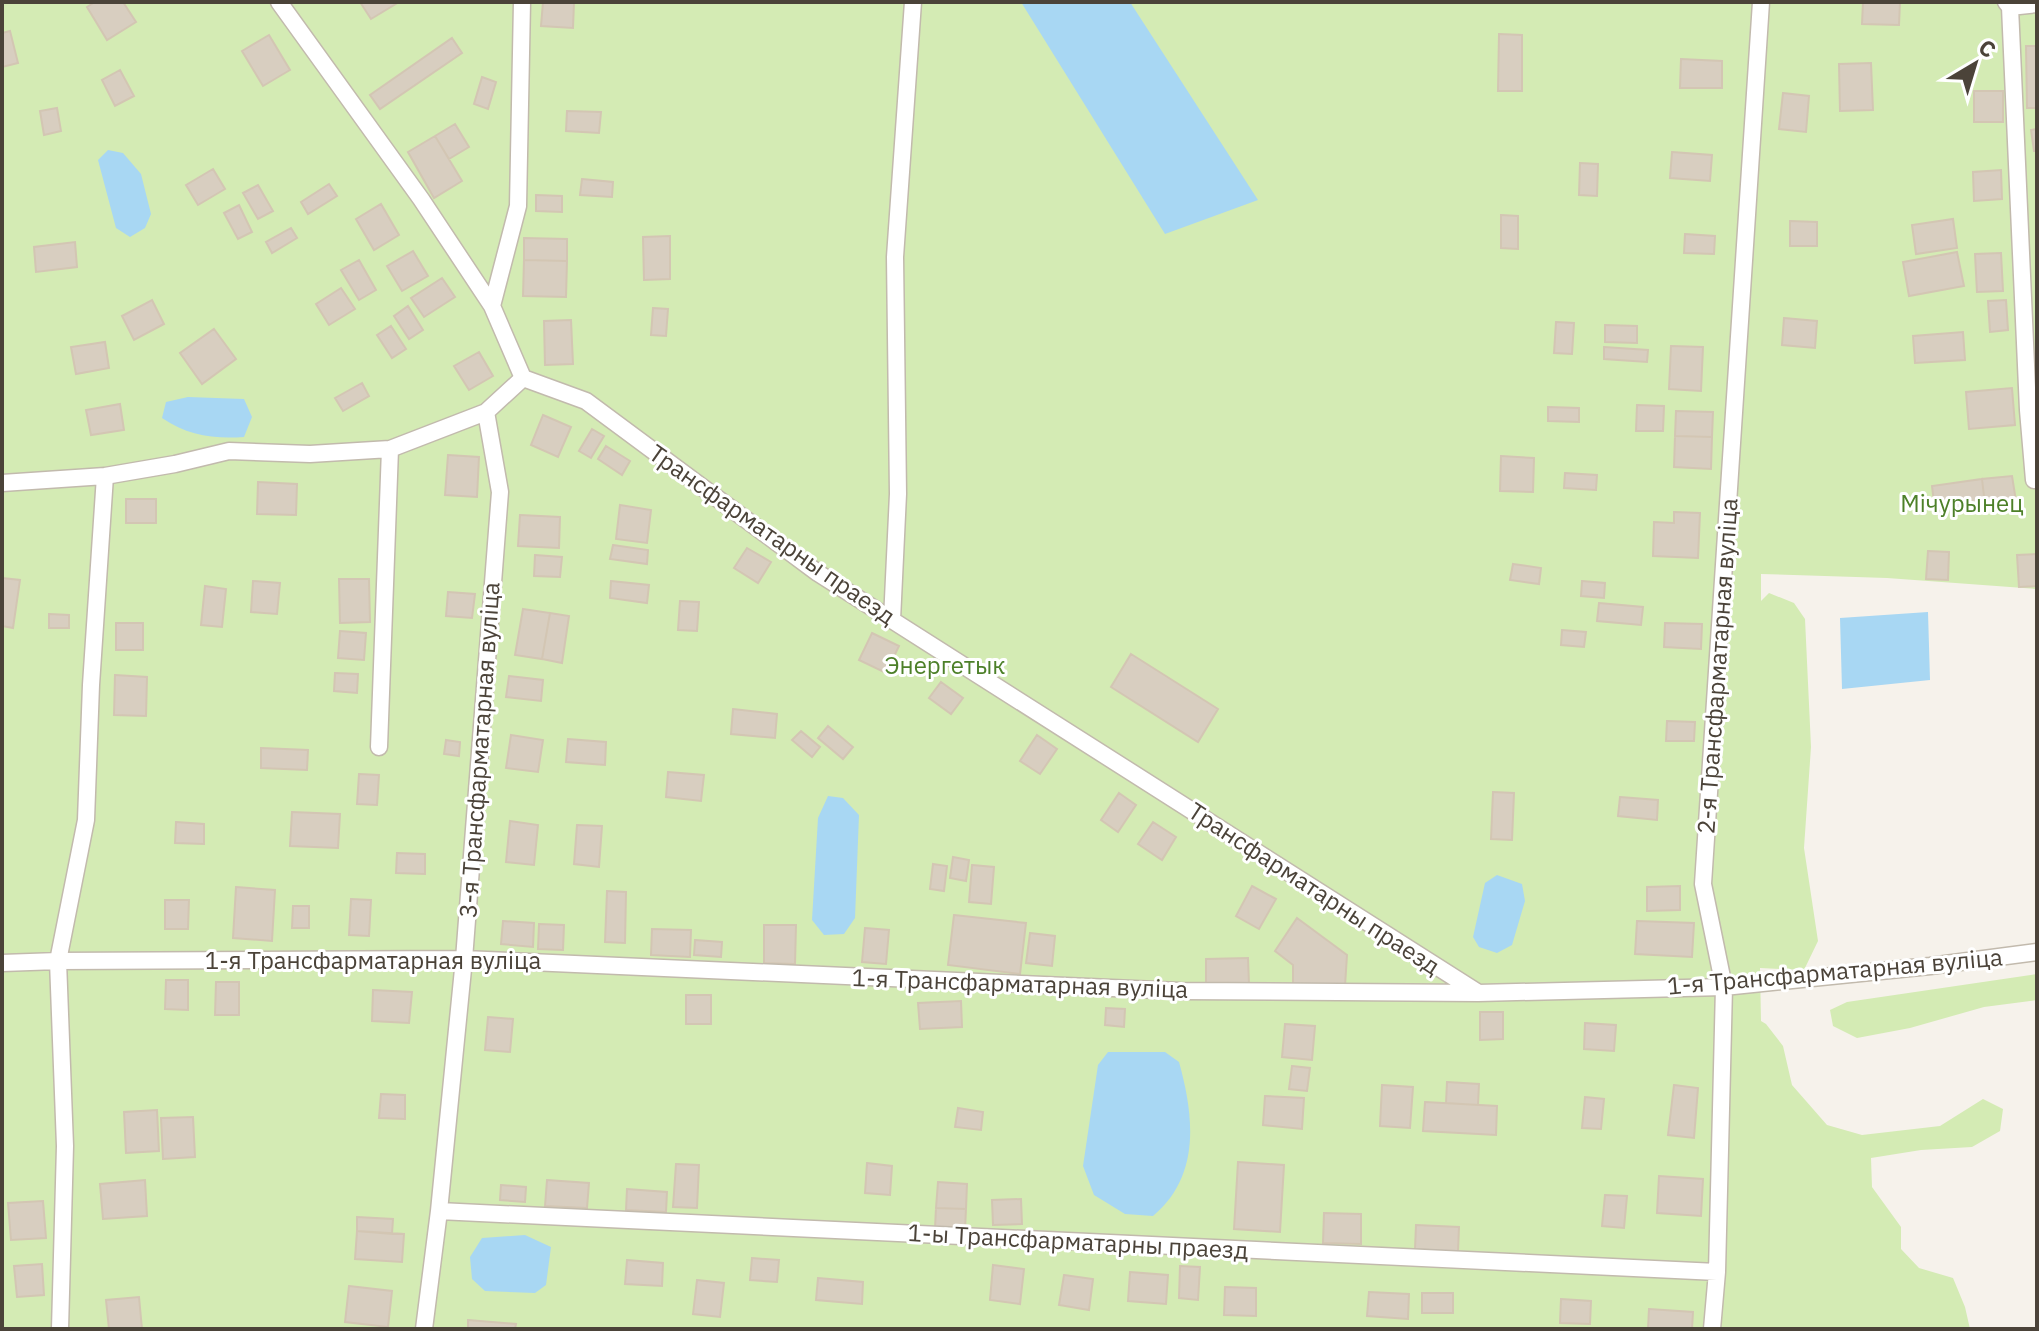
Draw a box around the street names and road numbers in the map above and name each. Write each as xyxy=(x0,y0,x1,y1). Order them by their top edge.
street label: Трансфарматарны праезд xyxy=(643,437,902,632)
street label: 2-я Трансфарматарная вуліца xyxy=(1689,497,1745,835)
street label: 3-я Трансфарматарная вуліца xyxy=(451,581,507,919)
street label: Трансфарматарны праезд xyxy=(1182,795,1447,982)
street label: 1-я Трансфарматарная вуліца xyxy=(1666,940,2004,1002)
street label: 1-я Трансфарматарная вуліца xyxy=(205,944,541,976)
street label: 1-я Трансфарматарная вуліца xyxy=(851,961,1189,1005)
street label: 1-ы Трансфарматарны праезд xyxy=(907,1216,1249,1266)

